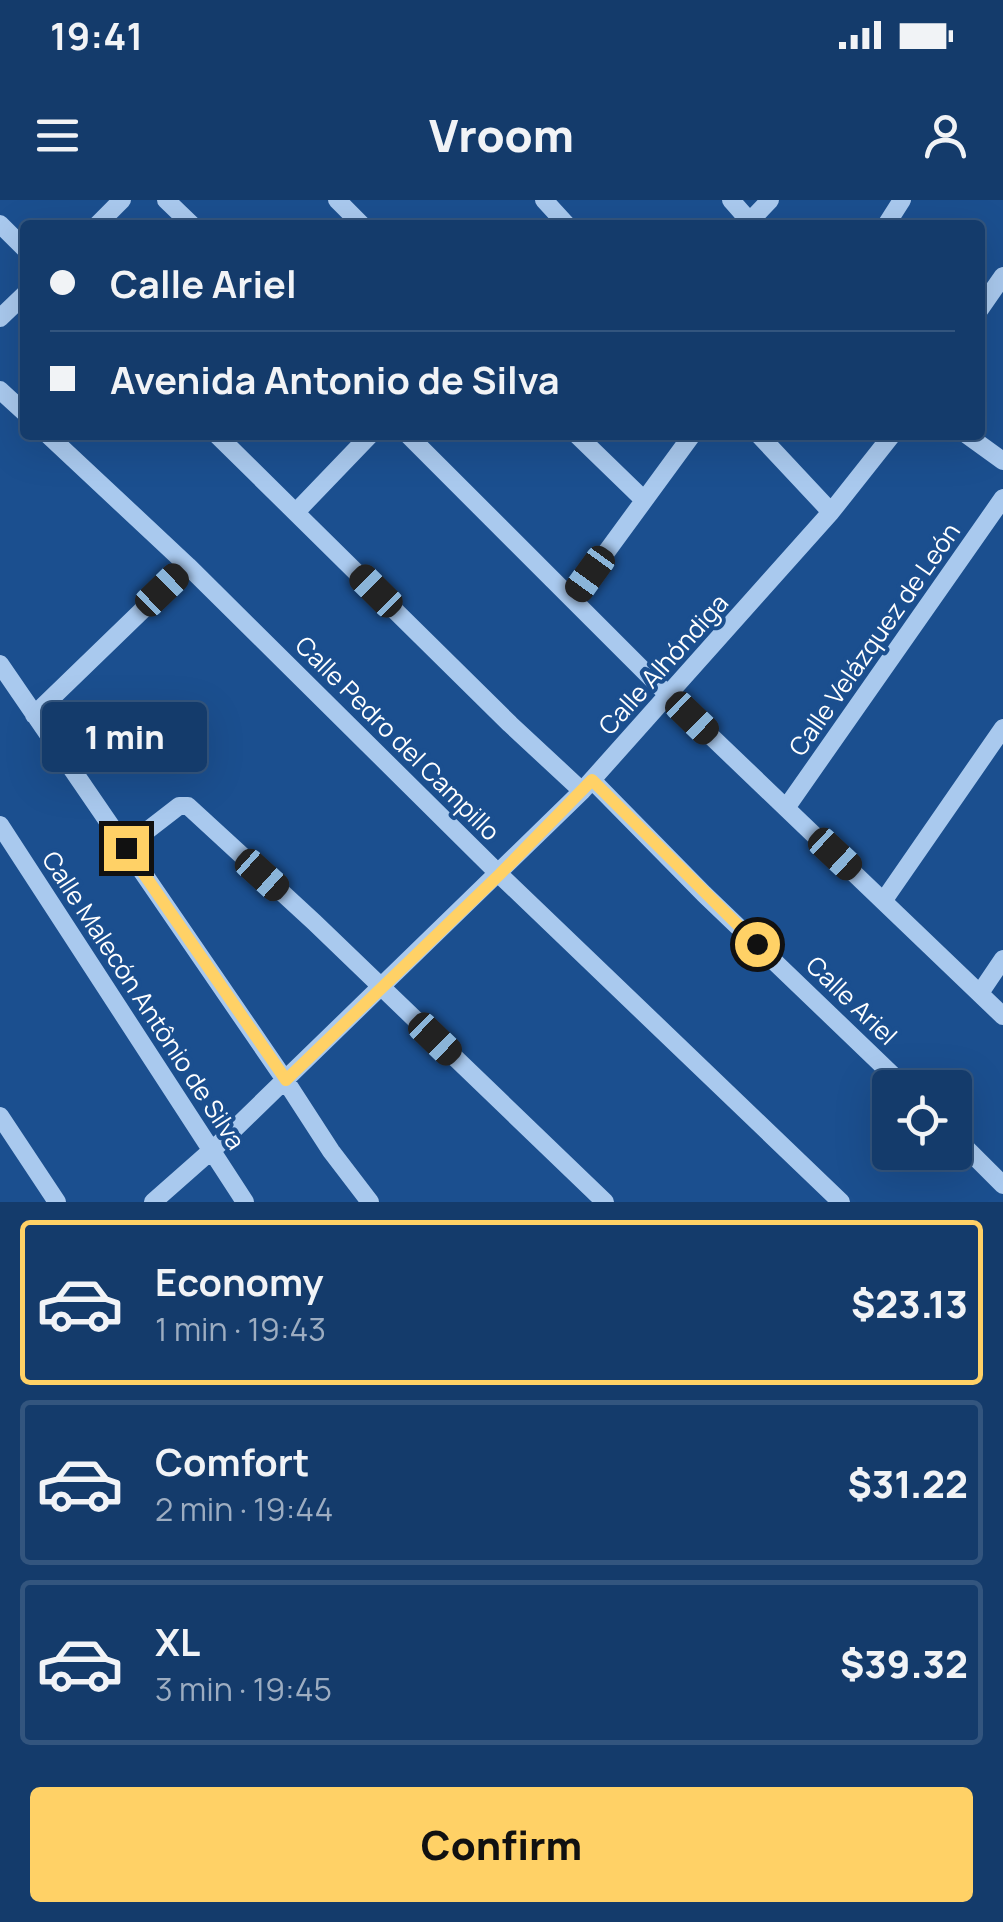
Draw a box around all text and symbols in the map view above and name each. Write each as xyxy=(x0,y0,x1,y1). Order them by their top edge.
text: 19:41 xyxy=(50,9,143,61)
text: Vroom xyxy=(429,104,574,166)
icon: menu xyxy=(30,108,85,163)
icon: person xyxy=(918,108,973,163)
text: Calle Ariel xyxy=(110,257,297,309)
text: Avenida Antonio de Silva xyxy=(110,353,560,405)
street label: Calle Velázquez de León xyxy=(780,515,968,763)
car xyxy=(560,541,620,607)
car xyxy=(130,558,194,622)
car xyxy=(344,559,408,623)
street label: Calle Alhóndiga xyxy=(590,586,736,742)
street label: Calle Pedro del Campillo xyxy=(288,628,508,848)
car xyxy=(660,686,724,750)
callout: 1 min xyxy=(44,703,208,773)
text: 1 min xyxy=(84,715,165,759)
car xyxy=(803,823,867,885)
route end xyxy=(104,826,149,871)
street label: Calle Malecón Antônio de Silva xyxy=(34,844,254,1156)
car xyxy=(230,844,294,906)
route start xyxy=(735,922,780,967)
street label: Calle Ariel xyxy=(799,948,905,1052)
car xyxy=(403,1007,467,1071)
map controls xyxy=(872,1070,972,1170)
button: locate xyxy=(872,1070,972,1170)
text: Economy xyxy=(155,1255,324,1307)
icon: car xyxy=(35,1258,125,1348)
text: $23.13 xyxy=(851,1277,968,1329)
text: 1 min · 19:43 xyxy=(155,1307,326,1351)
text: Comfort xyxy=(155,1435,309,1487)
icon: car xyxy=(35,1438,125,1528)
text: $31.22 xyxy=(847,1457,968,1509)
text: 2 min · 19:44 xyxy=(155,1487,333,1531)
text: XL xyxy=(155,1615,200,1667)
icon: car xyxy=(35,1618,125,1708)
text: $39.32 xyxy=(840,1637,968,1689)
text: 3 min · 19:45 xyxy=(155,1667,332,1711)
button: Confirm xyxy=(30,1787,973,1902)

